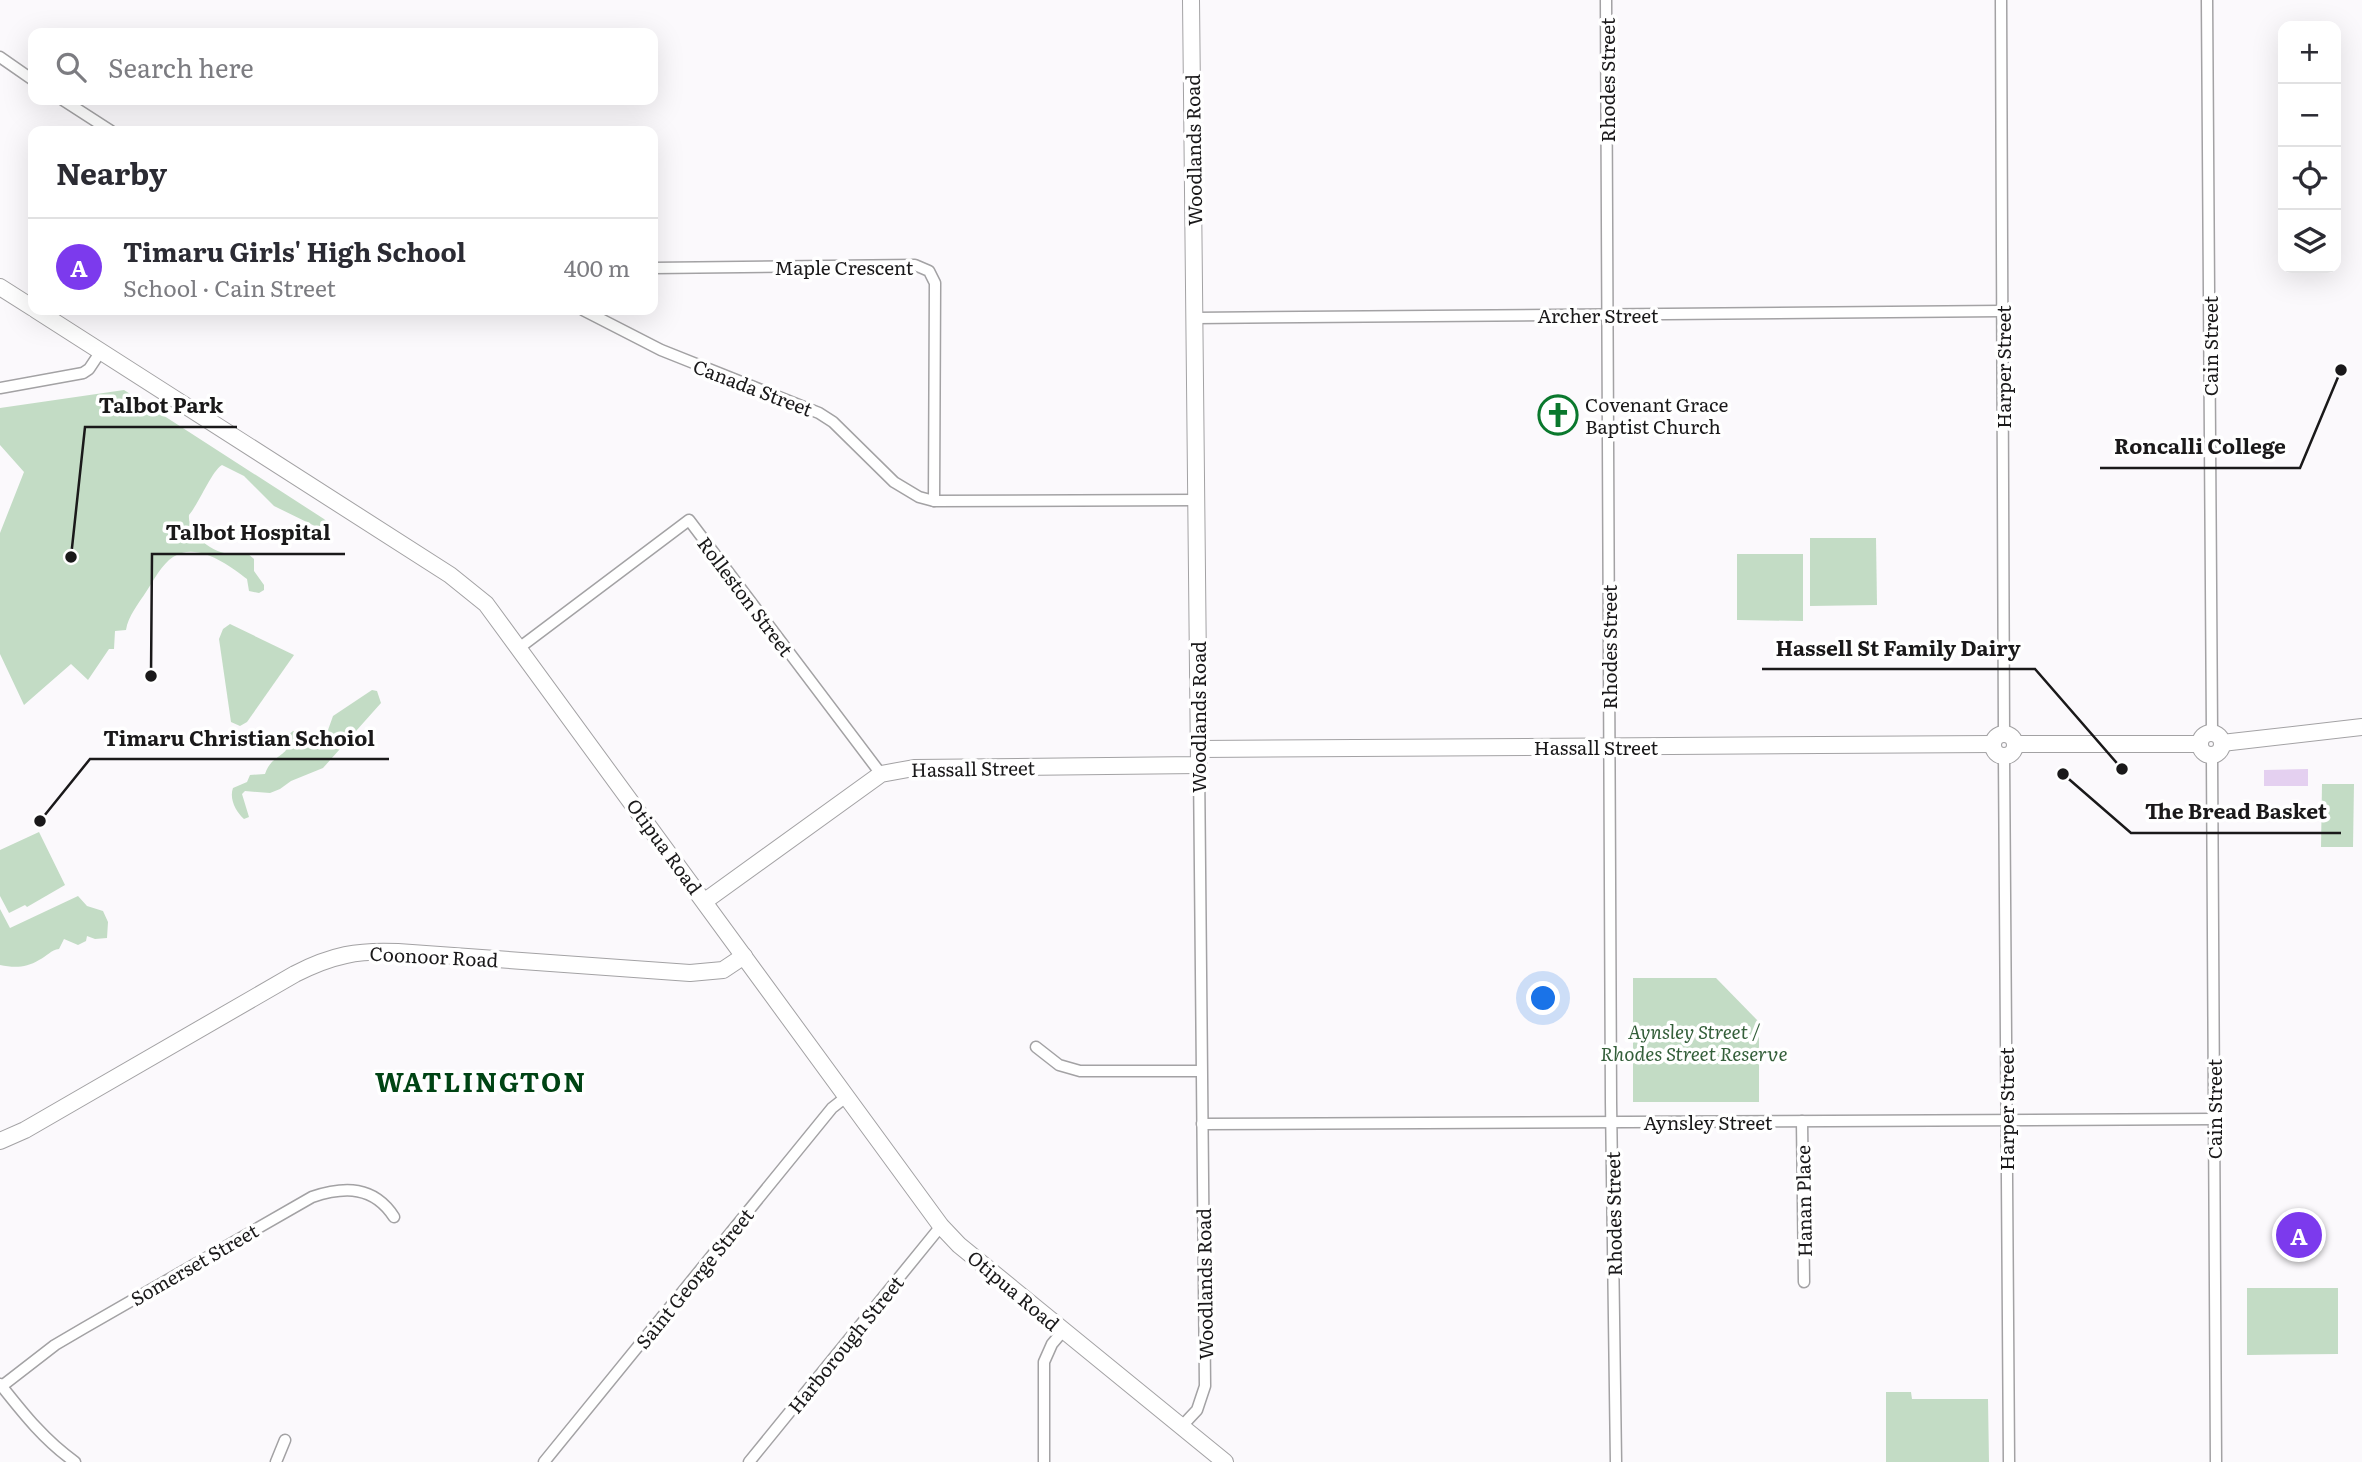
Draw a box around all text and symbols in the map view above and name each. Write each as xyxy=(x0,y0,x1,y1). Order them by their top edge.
street label: Rhodes Street xyxy=(1593,17,1621,142)
map controls xyxy=(2278,21,2341,273)
button: + xyxy=(2278,21,2341,84)
search box xyxy=(28,28,658,105)
text: Search here xyxy=(108,47,254,86)
icon: search xyxy=(52,48,90,86)
street label: Woodlands Road xyxy=(1178,73,1208,226)
button: − xyxy=(2278,84,2341,147)
button: locate xyxy=(2278,147,2341,210)
text: Nearby xyxy=(56,150,167,194)
button: layers xyxy=(2278,210,2341,273)
text: Timaru Girls' High School xyxy=(123,231,466,270)
text: A xyxy=(70,250,88,284)
text: 400 m xyxy=(564,250,630,284)
street label: Maple Crescent xyxy=(775,253,914,281)
text: School · Cain Street xyxy=(123,270,336,304)
street label: Cain Street xyxy=(2196,295,2224,396)
street label: Archer Street xyxy=(1537,301,1659,329)
street label: Harper Street xyxy=(1989,305,2017,429)
street label: Canada Street xyxy=(689,351,817,423)
callout: Talbot Park xyxy=(85,385,237,427)
text: Talbot Park xyxy=(99,388,224,419)
place label: Covenant Grace Baptist Church xyxy=(1585,390,1728,440)
church icon: Covenant Grace Baptist Church xyxy=(1537,394,1579,436)
callout: Roncalli College xyxy=(2100,426,2300,468)
text: Roncalli College xyxy=(2114,429,2286,460)
callout: Talbot Hospital xyxy=(152,512,345,554)
text: Talbot Hospital xyxy=(165,515,331,546)
street label: Rolleston Street xyxy=(692,530,801,662)
street label: Rhodes Street xyxy=(1595,584,1623,709)
callout: Hassell St Family Dairy xyxy=(1762,627,2035,669)
text: Hassell St Family Dairy xyxy=(1775,631,2021,662)
street label: Woodlands Road xyxy=(1184,641,1212,793)
callout: Timaru Christian Schoiol xyxy=(90,717,389,759)
text: Timaru Christian Schoiol xyxy=(103,721,375,752)
street label: Hassall Street xyxy=(1534,733,1658,761)
street label: Hassall Street xyxy=(911,753,1036,783)
callout: The Bread Basket xyxy=(2131,791,2341,833)
street label: Otipua Road xyxy=(621,792,710,900)
text: The Bread Basket xyxy=(2145,794,2328,825)
street label: Coonoor Road xyxy=(369,939,499,973)
your location xyxy=(1526,981,1560,1015)
park label: Aynsley Street / Rhodes Street Reserve xyxy=(1600,1017,1788,1067)
street label: Harper Street xyxy=(1992,1047,2020,1171)
street label: Cain Street xyxy=(2200,1058,2228,1159)
district label: WATLINGTON xyxy=(375,1061,587,1100)
street label: Aynsley Street xyxy=(1643,1108,1773,1136)
street label: Hanan Place xyxy=(1788,1145,1818,1257)
street label: Rhodes Street xyxy=(1598,1151,1628,1277)
street label: Saint George Street xyxy=(629,1202,760,1354)
street label: Woodlands Road xyxy=(1189,1207,1219,1360)
pin: A xyxy=(2276,1209,2322,1261)
street label: Somerset Street xyxy=(125,1216,263,1312)
street label: Otipua Road xyxy=(962,1243,1066,1337)
street label: Harborough Street xyxy=(781,1269,910,1419)

